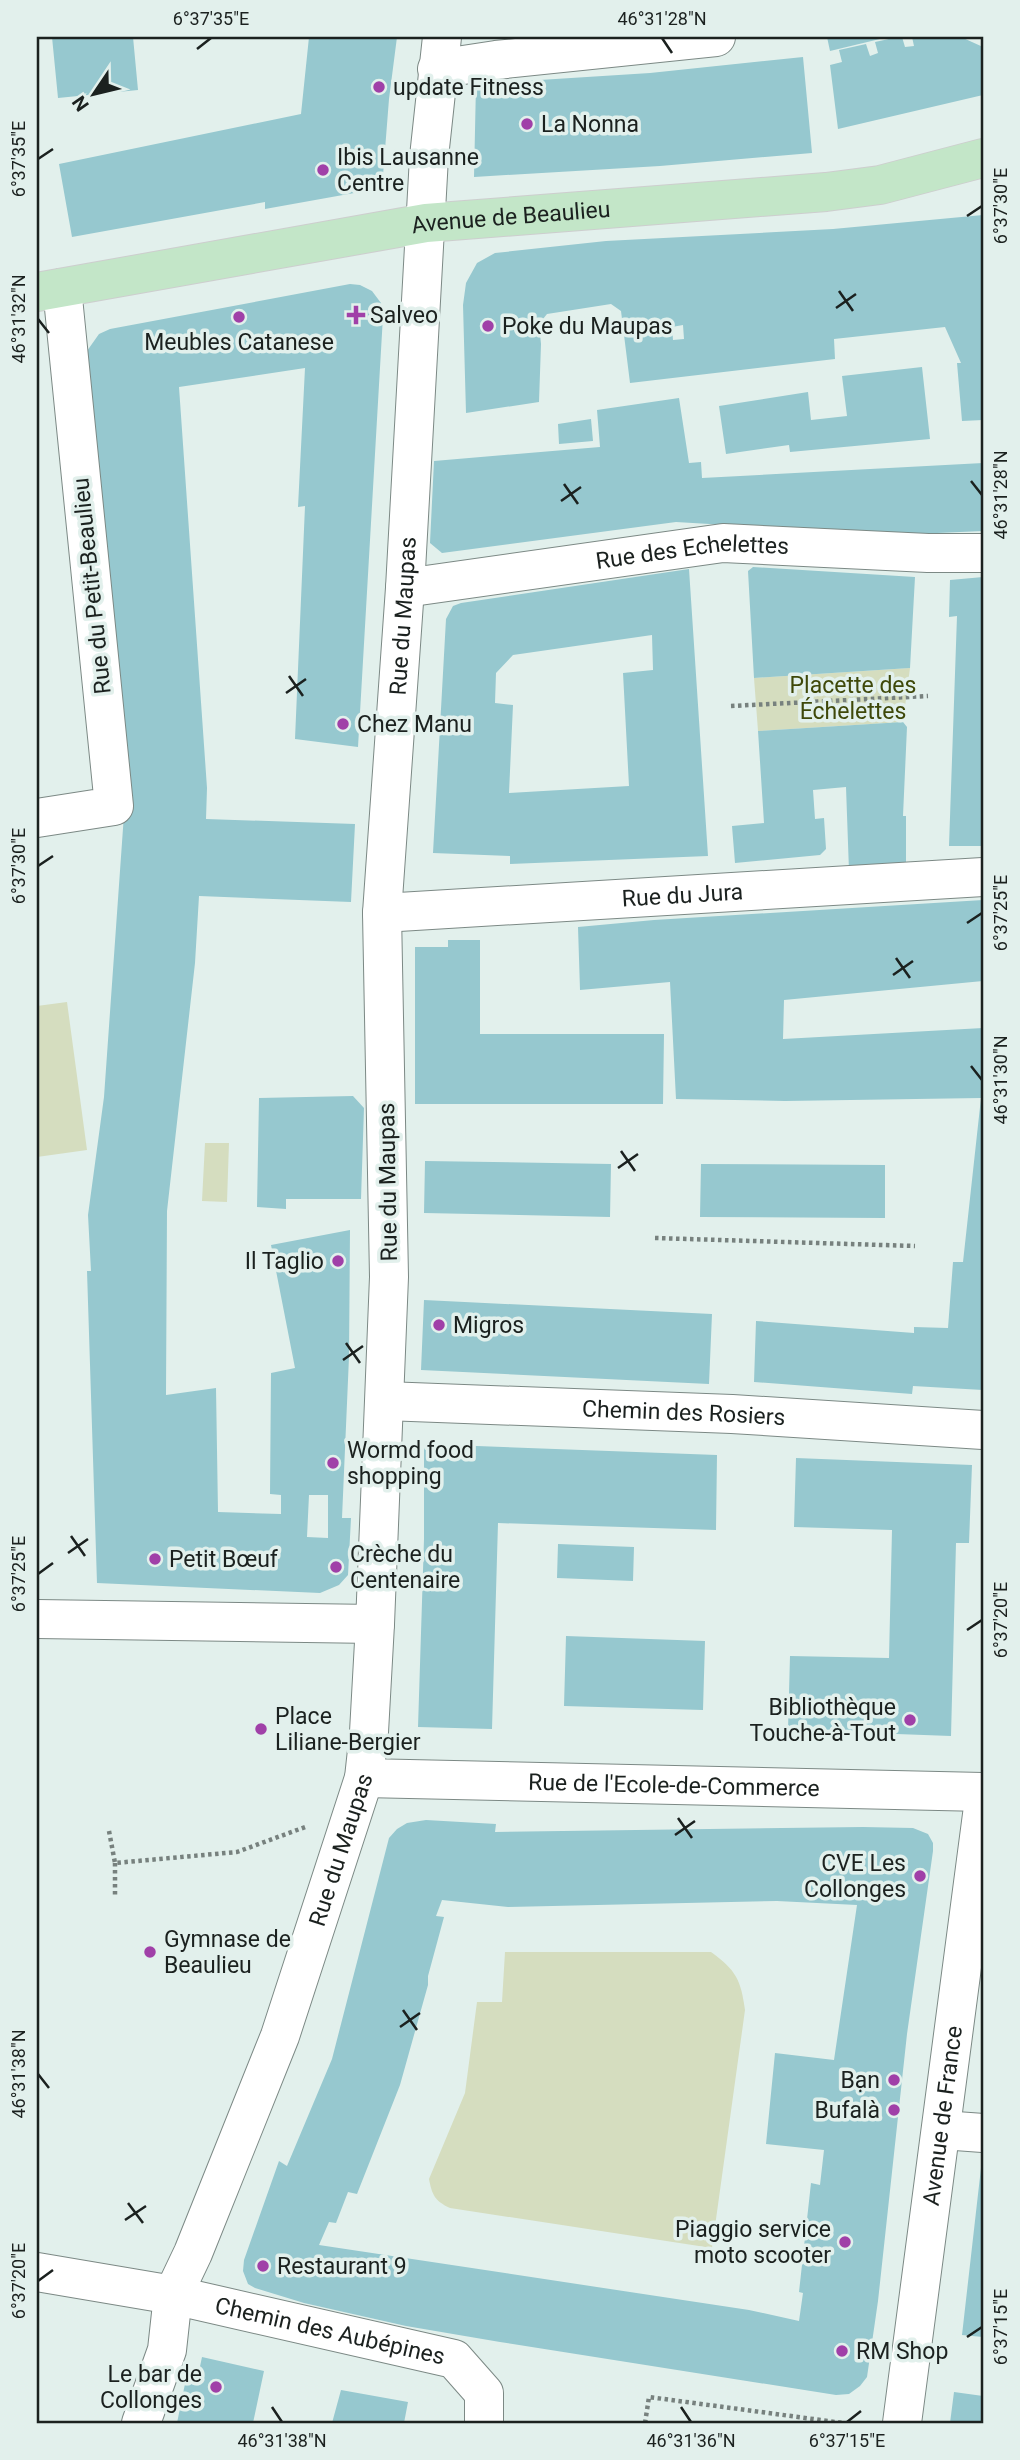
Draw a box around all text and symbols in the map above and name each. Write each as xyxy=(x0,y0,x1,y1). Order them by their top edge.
text: 6°37'35"E xyxy=(173,8,249,29)
text: 46°31'28"N xyxy=(617,8,707,29)
north arrow xyxy=(60,60,130,130)
place label: update Fitness xyxy=(393,74,544,101)
marker: update Fitness xyxy=(371,79,387,95)
text: N xyxy=(67,91,94,116)
place label: La Nonna xyxy=(541,111,639,138)
marker: La Nonna xyxy=(519,116,535,132)
text: 6°37'35"E xyxy=(8,121,29,197)
place label: Ibis Lausanne Centre xyxy=(337,144,479,197)
marker: Ibis Lausanne Centre xyxy=(315,162,331,178)
text: 6°37'30"E xyxy=(990,168,1011,244)
street label: Avenue de Beaulieu xyxy=(409,195,611,239)
text: 46°31'32"N xyxy=(8,274,29,364)
place label: Salveo xyxy=(370,302,438,329)
marker: Salveo xyxy=(348,307,364,323)
marker: Meubles Catanese xyxy=(231,309,247,325)
place label: Poke du Maupas xyxy=(502,313,673,340)
marker: Poke du Maupas xyxy=(480,318,496,334)
place label: Meubles Catanese xyxy=(144,329,334,356)
text: 46°31'28"N xyxy=(990,450,1011,540)
street label: Rue du Petit-Beaulieu xyxy=(67,476,117,696)
street label: Rue des Echelettes xyxy=(594,529,790,574)
street label: Rue du Maupas xyxy=(384,536,421,696)
park label: Placette des Échelettes xyxy=(790,672,916,725)
place label: Chez Manu xyxy=(357,711,472,738)
marker: Chez Manu xyxy=(335,716,351,732)
text: 6°37'30"E xyxy=(8,828,29,904)
text: 6°37'25"E xyxy=(990,875,1011,951)
street label: Rue du Jura xyxy=(621,878,744,912)
text: 46°31'30"N xyxy=(990,1035,1011,1125)
street label: Rue du Maupas xyxy=(373,1102,403,1262)
place label: Il Taglio xyxy=(245,1248,324,1275)
marker: Il Taglio xyxy=(330,1253,346,1269)
place label: Migros xyxy=(453,1312,524,1339)
marker: Migros xyxy=(431,1317,447,1333)
street label: Chemin des Rosiers xyxy=(582,1395,786,1431)
place label: Wormd food shopping xyxy=(347,1437,474,1490)
marker: Wormd food shopping xyxy=(325,1455,341,1471)
text: 6°37'25"E xyxy=(8,1536,29,1612)
place label: Crèche du Centenaire xyxy=(350,1541,460,1594)
place label: Petit Bœuf xyxy=(169,1546,279,1573)
marker: Petit Bœuf xyxy=(147,1551,163,1567)
marker: Crèche du Centenaire xyxy=(328,1559,344,1575)
text: 6°37'20"E xyxy=(990,1582,1011,1658)
place label: Bibliothèque Touche-à-Tout xyxy=(750,1694,896,1747)
place label: Place Liliane-Bergier xyxy=(275,1703,421,1756)
marker: Bibliothèque Touche-à-Tout xyxy=(902,1712,918,1728)
marker: Place Liliane-Bergier xyxy=(253,1721,269,1737)
street label: Rue de l'Ecole-de-Commerce xyxy=(528,1768,820,1802)
street label: Rue du Maupas xyxy=(303,1770,378,1929)
place label: CVE Les Collonges xyxy=(804,1850,906,1903)
marker: CVE Les Collonges xyxy=(912,1868,928,1884)
place label: Gymnase de Beaulieu xyxy=(164,1926,291,1979)
marker: Gymnase de Beaulieu xyxy=(142,1944,158,1960)
street label: Avenue de France xyxy=(917,2024,968,2207)
text: 46°31'38"N xyxy=(8,2029,29,2119)
place label: Bạn xyxy=(840,2067,880,2094)
marker: Bạn xyxy=(886,2072,902,2088)
place label: Bufalà xyxy=(814,2097,880,2124)
marker: Bufalà xyxy=(886,2102,902,2118)
place label: Piaggio service moto scooter xyxy=(675,2216,831,2269)
marker: Piaggio service moto scooter xyxy=(837,2234,853,2250)
text: 6°37'20"E xyxy=(8,2243,29,2319)
place label: Restaurant 9 xyxy=(277,2253,407,2280)
marker: Restaurant 9 xyxy=(255,2258,271,2274)
text: 6°37'15"E xyxy=(990,2289,1011,2365)
street label: Chemin des Aubépines xyxy=(213,2292,448,2370)
place label: RM Shop xyxy=(856,2338,948,2365)
marker: RM Shop xyxy=(834,2343,850,2359)
place label: Le bar de Collonges xyxy=(100,2361,202,2414)
marker: Le bar de Collonges xyxy=(208,2379,224,2395)
text: 46°31'38"N xyxy=(237,2430,327,2451)
text: 46°31'36"N xyxy=(646,2430,736,2451)
text: 6°37'15"E xyxy=(809,2430,885,2451)

